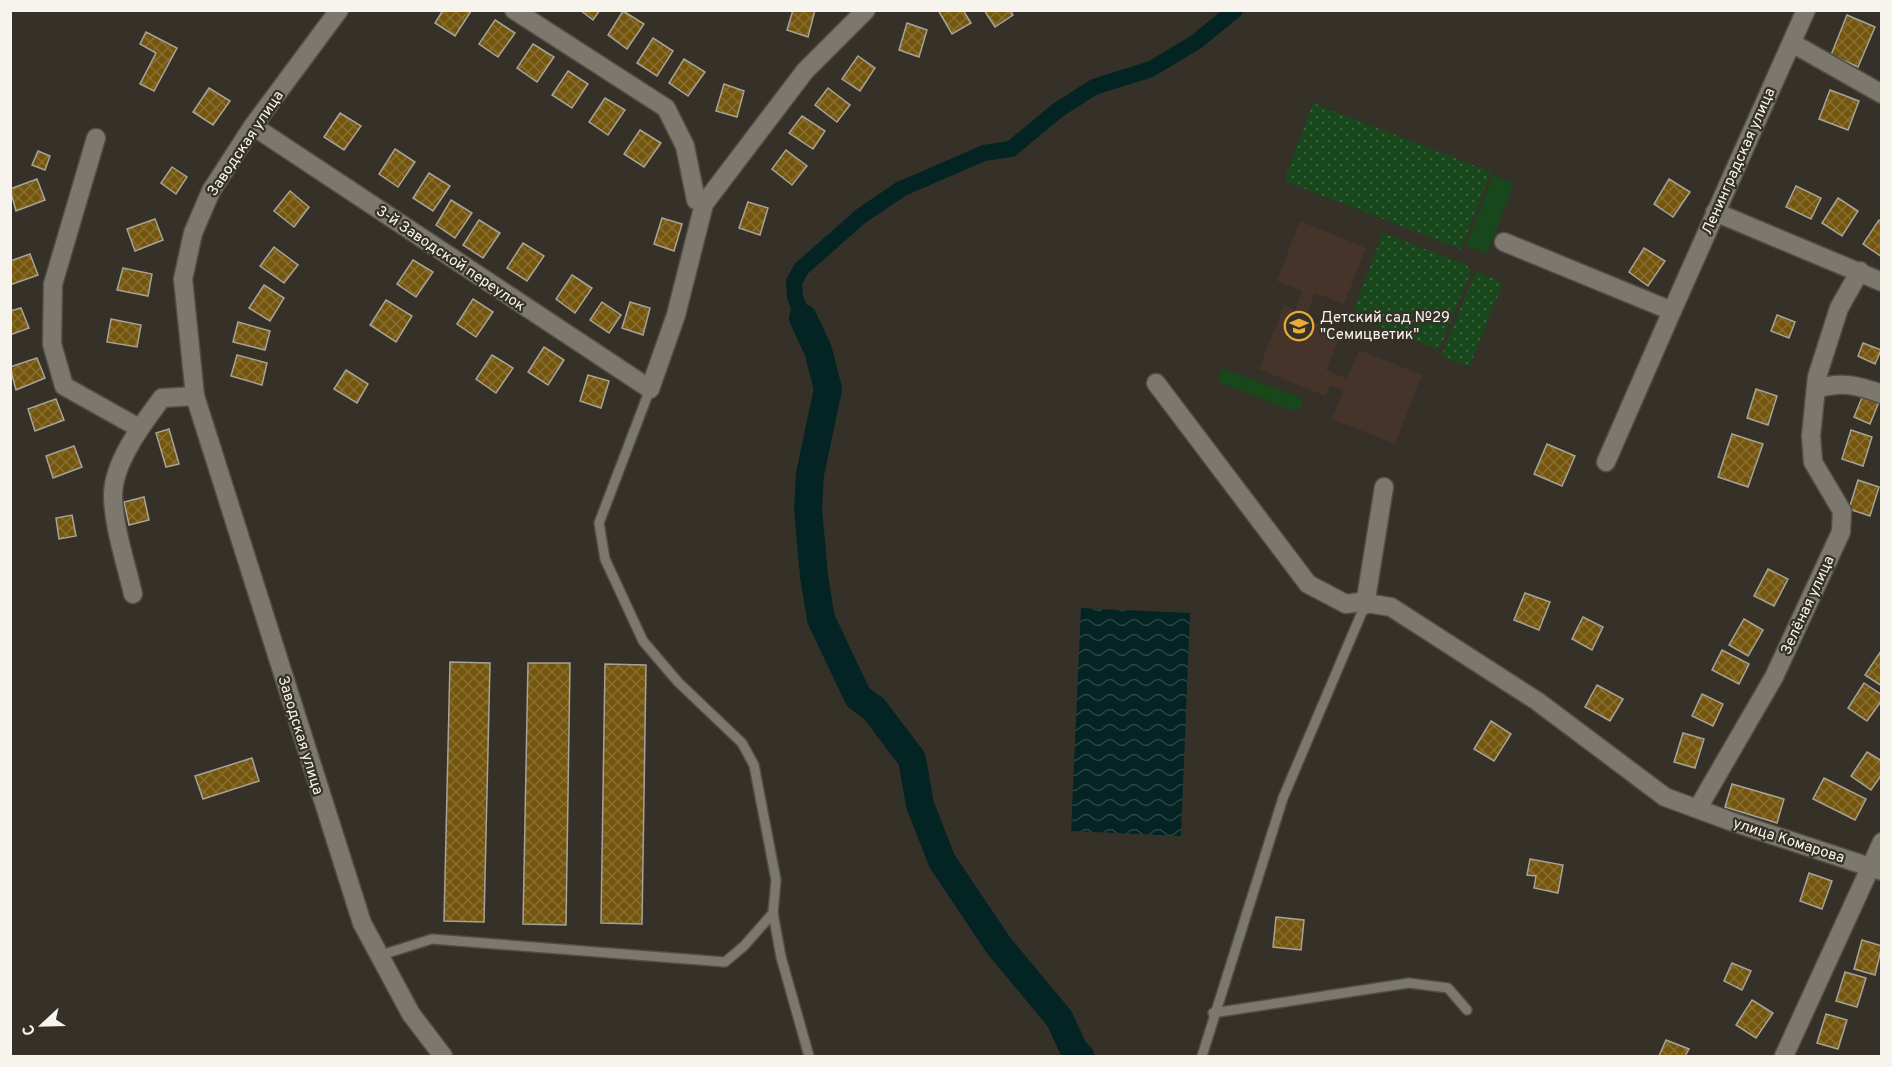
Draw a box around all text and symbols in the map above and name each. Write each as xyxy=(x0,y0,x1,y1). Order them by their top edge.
street label: Ленинградская улица xyxy=(1698,85,1780,238)
street label: Заводская улица xyxy=(204,87,289,200)
street label: 3-й Заводской переулок xyxy=(372,202,528,316)
place label: Детский сад №29 "Семицветик" xyxy=(1320,309,1450,345)
school or university icon: Детский сад №29 "Семицветик" xyxy=(1283,310,1315,342)
street label: Зелёная улица xyxy=(1777,553,1840,658)
street label: Заводская улица xyxy=(272,674,327,797)
street label: улица Комарова xyxy=(1730,814,1847,868)
north arrow xyxy=(12,995,72,1055)
text: С xyxy=(19,1021,41,1038)

